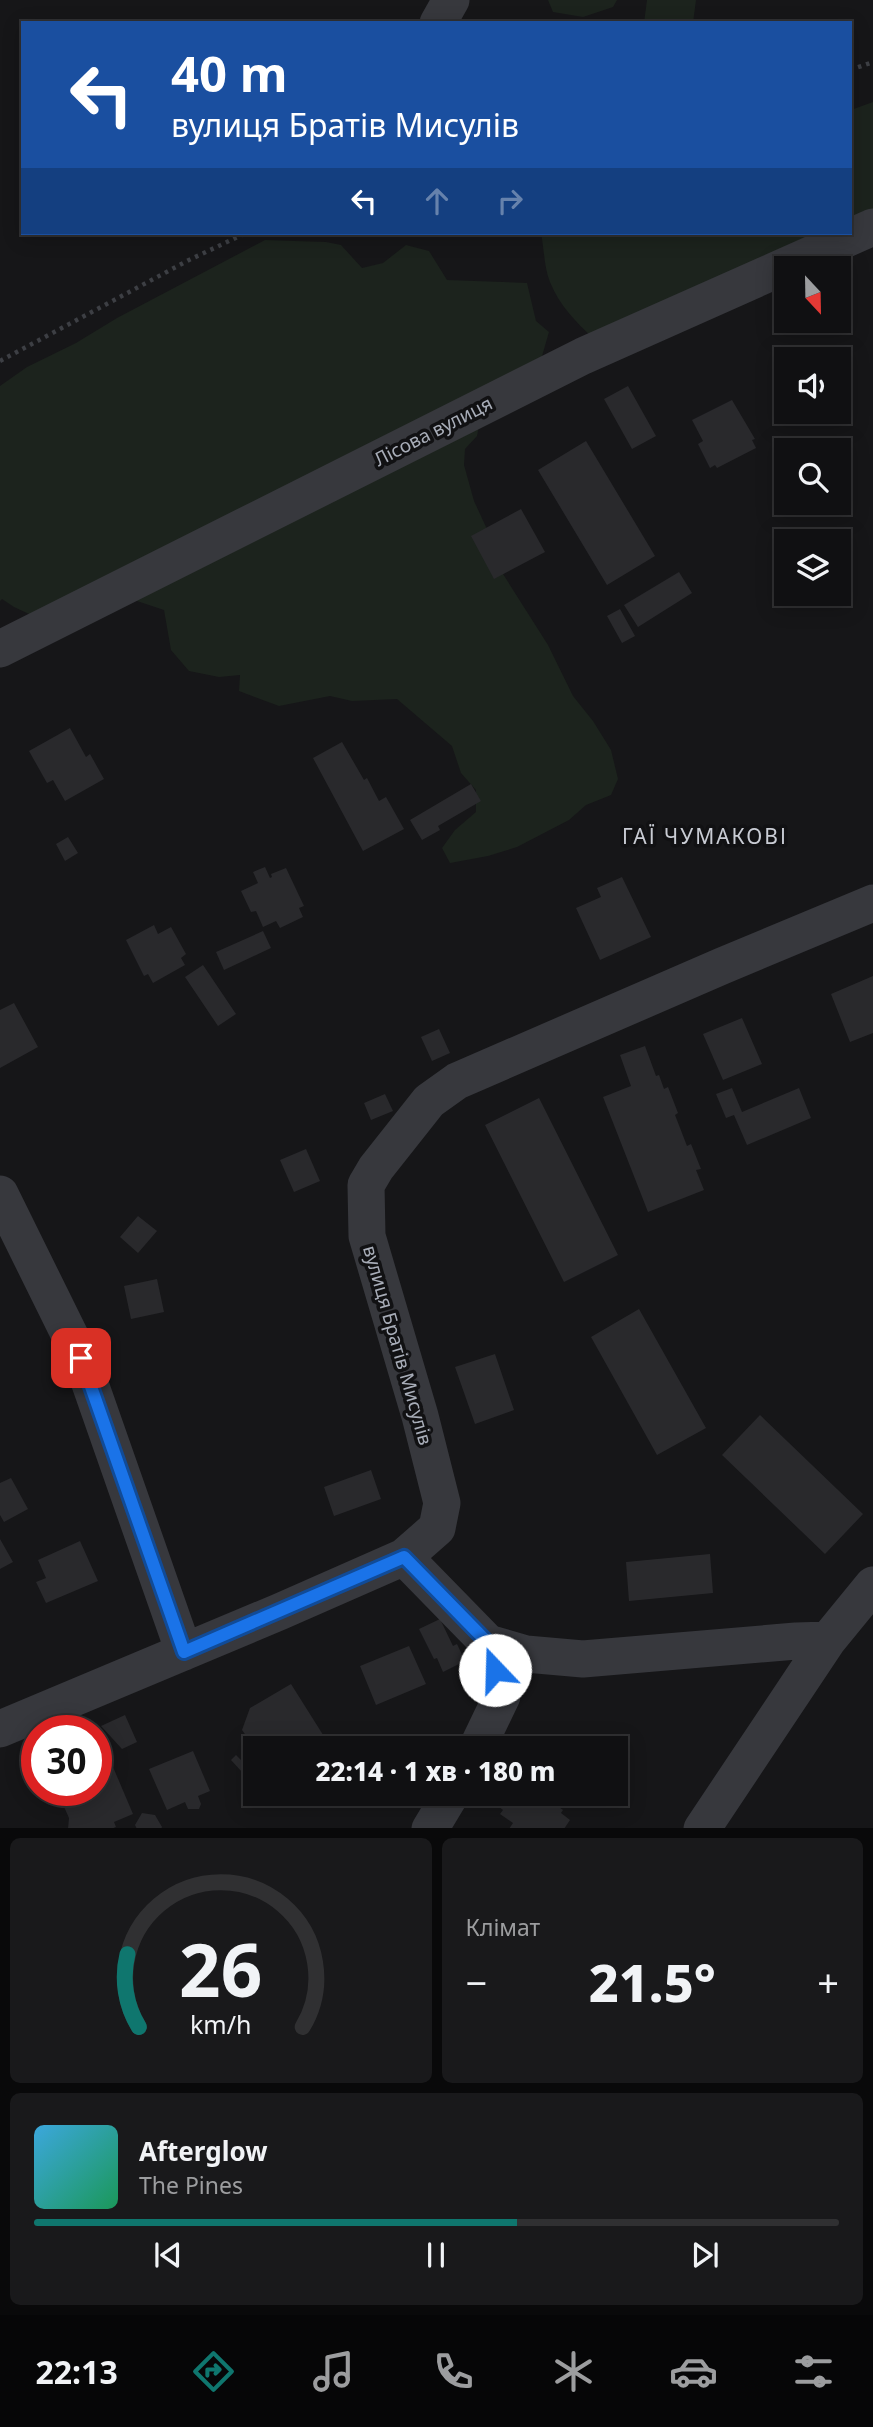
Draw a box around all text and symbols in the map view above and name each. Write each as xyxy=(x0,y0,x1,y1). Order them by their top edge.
text: 40 m xyxy=(171,40,288,106)
icon: left xyxy=(56,49,147,140)
text: вулиця Братів Мисулів xyxy=(171,103,519,146)
icon: left xyxy=(345,182,383,220)
icon: ahead xyxy=(418,182,456,220)
icon: right xyxy=(491,182,529,220)
north arrow xyxy=(774,256,850,332)
map controls xyxy=(774,256,851,606)
button: sound xyxy=(774,347,851,424)
street label: Лісова вулиця xyxy=(369,390,497,472)
button: search xyxy=(774,438,851,515)
button: layers xyxy=(774,529,851,606)
district label: ГАЇ ЧУМАКОВІ xyxy=(622,822,788,850)
street label: вулиця Братів Мисулів xyxy=(357,1242,439,1448)
pin xyxy=(51,1328,111,1388)
icon: arrive xyxy=(62,1339,100,1377)
position arrow xyxy=(458,1633,532,1707)
speed limit sign: 30 xyxy=(21,1715,112,1806)
text: 22:14 · 1 хв · 180 m xyxy=(316,1753,555,1789)
text: Клімат xyxy=(466,1911,540,1943)
text: 26 xyxy=(179,1919,262,2018)
text: 21.5° xyxy=(589,1946,716,2017)
text: − xyxy=(466,1956,487,2008)
text: + xyxy=(817,1956,839,2008)
text: km/h xyxy=(190,2006,252,2040)
text: Afterglow xyxy=(139,2133,267,2169)
text: The Pines xyxy=(139,2169,243,2201)
icon: previous xyxy=(149,2236,187,2274)
icon: pause xyxy=(417,2236,455,2274)
icon: next xyxy=(686,2236,724,2274)
icon: directions xyxy=(189,2347,238,2396)
icon: music xyxy=(309,2347,358,2396)
icon: phone xyxy=(429,2347,478,2396)
icon: climate xyxy=(549,2347,598,2396)
icon: car xyxy=(669,2347,718,2396)
icon: filters xyxy=(789,2347,838,2396)
text: 22:13 xyxy=(35,2350,118,2393)

